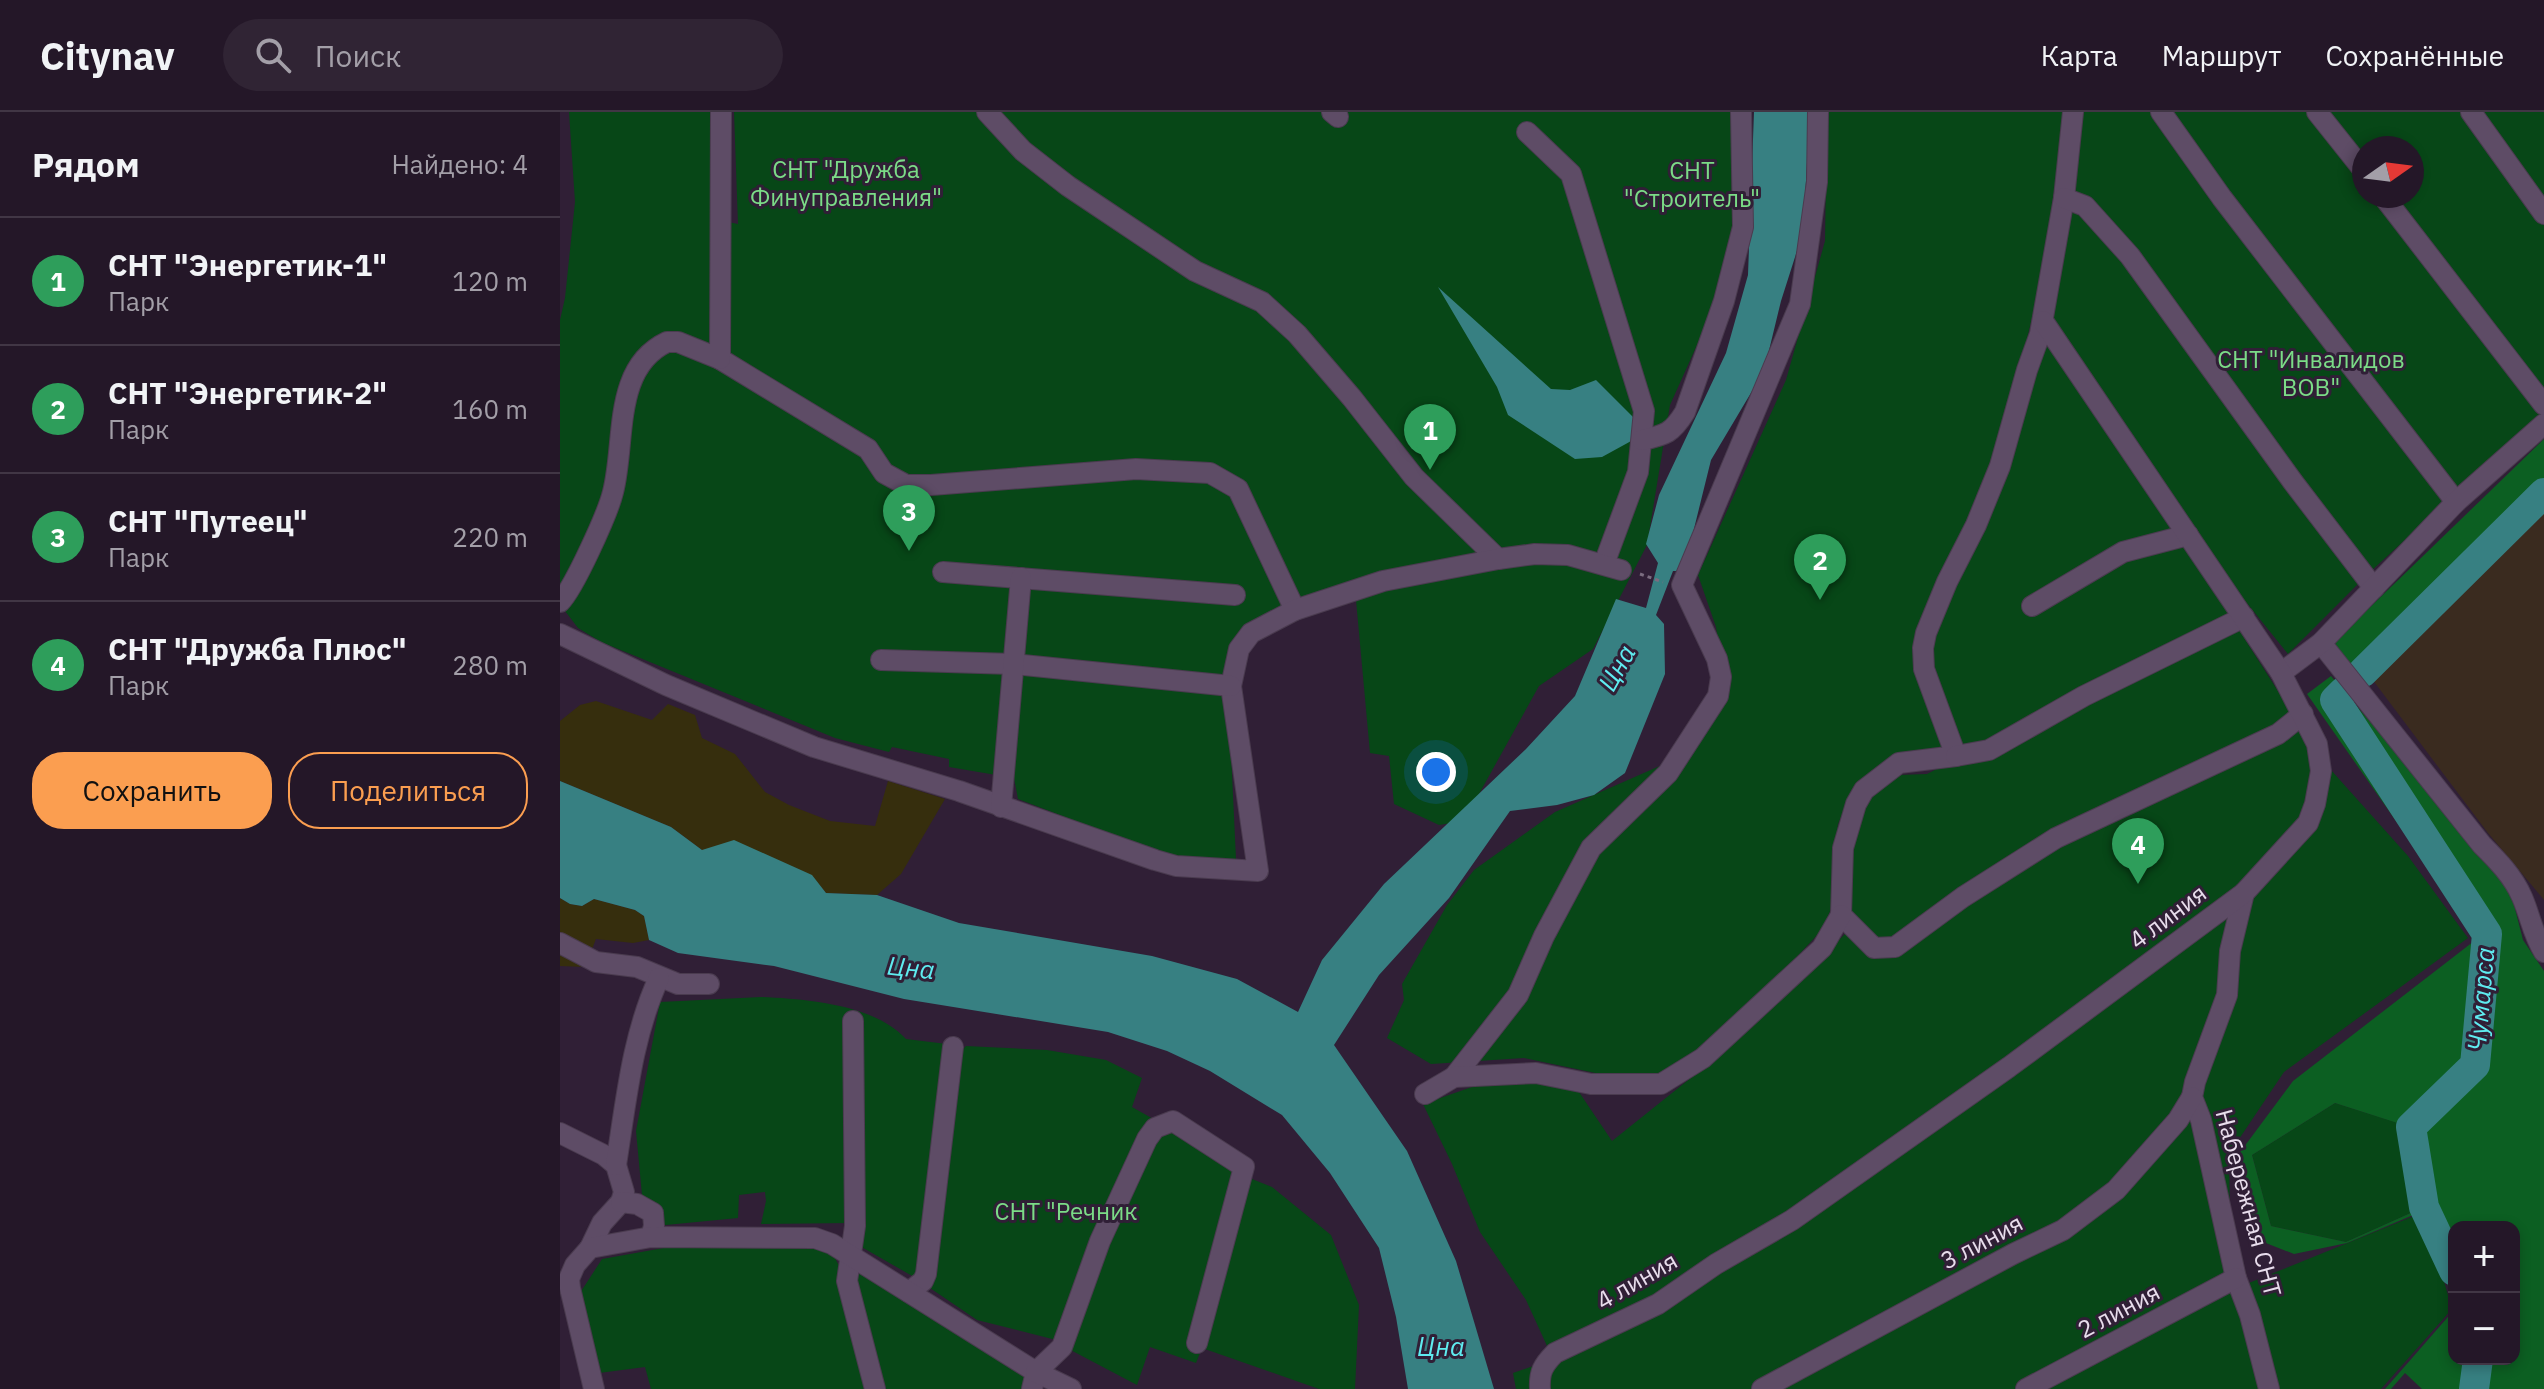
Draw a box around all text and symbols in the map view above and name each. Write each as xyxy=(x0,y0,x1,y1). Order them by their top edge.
search box xyxy=(223,19,783,91)
text: Citynav xyxy=(40,31,175,80)
icon: search xyxy=(251,33,295,77)
text: Поиск xyxy=(315,36,402,75)
text: Карта xyxy=(2041,37,2118,74)
text: Маршрут xyxy=(2162,37,2281,74)
text: Сохранённые xyxy=(2325,37,2504,74)
north arrow xyxy=(2352,136,2424,208)
text: Рядом xyxy=(32,142,140,186)
text: Найдено: 4 xyxy=(391,147,528,181)
park label: СНТ "Дружба Финуправления" xyxy=(750,153,942,213)
park label: СНТ "Строитель" xyxy=(1624,154,1760,214)
text: СНТ "Энергетик-1" xyxy=(108,245,387,284)
text: 1 xyxy=(50,264,66,298)
text: 120 m xyxy=(452,264,528,298)
text: Парк xyxy=(108,284,169,318)
park label: СНТ "Инвалидов ВОВ" xyxy=(2217,343,2405,403)
text: СНТ "Энергетик-2" xyxy=(108,373,387,412)
text: 2 xyxy=(50,392,66,426)
text: 160 m xyxy=(452,392,528,426)
pin: 1 xyxy=(1404,404,1456,470)
text: Парк xyxy=(108,412,169,446)
pin: 3 xyxy=(883,485,935,551)
text: СНТ "Путеец" xyxy=(108,501,308,540)
text: 3 xyxy=(50,520,66,554)
text: 220 m xyxy=(452,520,528,554)
pin: 2 xyxy=(1794,534,1846,600)
text: Парк xyxy=(108,540,169,574)
text: СНТ "Дружба Плюс" xyxy=(108,629,407,668)
water label: Цна xyxy=(1590,638,1643,697)
text: 4 xyxy=(50,648,66,682)
text: 280 m xyxy=(452,648,528,682)
text: Парк xyxy=(108,668,169,702)
button: Сохранить xyxy=(32,752,272,829)
button: Поделиться xyxy=(288,752,528,829)
your location xyxy=(1416,752,1456,792)
pin: 4 xyxy=(2112,818,2164,884)
street label: 4 линия xyxy=(2122,877,2212,956)
water label: Чумарса xyxy=(2459,946,2501,1052)
water label: Цна xyxy=(885,948,937,986)
street label: Набережная СНТ xyxy=(2209,1105,2289,1300)
park label: СНТ "Речник xyxy=(995,1195,1137,1227)
street label: 3 линия xyxy=(1935,1206,2028,1276)
map controls xyxy=(2448,1221,2520,1365)
button: + xyxy=(2448,1221,2520,1293)
street label: 4 линия xyxy=(1590,1244,1683,1316)
street label: 2 линия xyxy=(2072,1275,2165,1345)
button: − xyxy=(2448,1293,2520,1365)
water label: Цна xyxy=(1417,1329,1465,1363)

